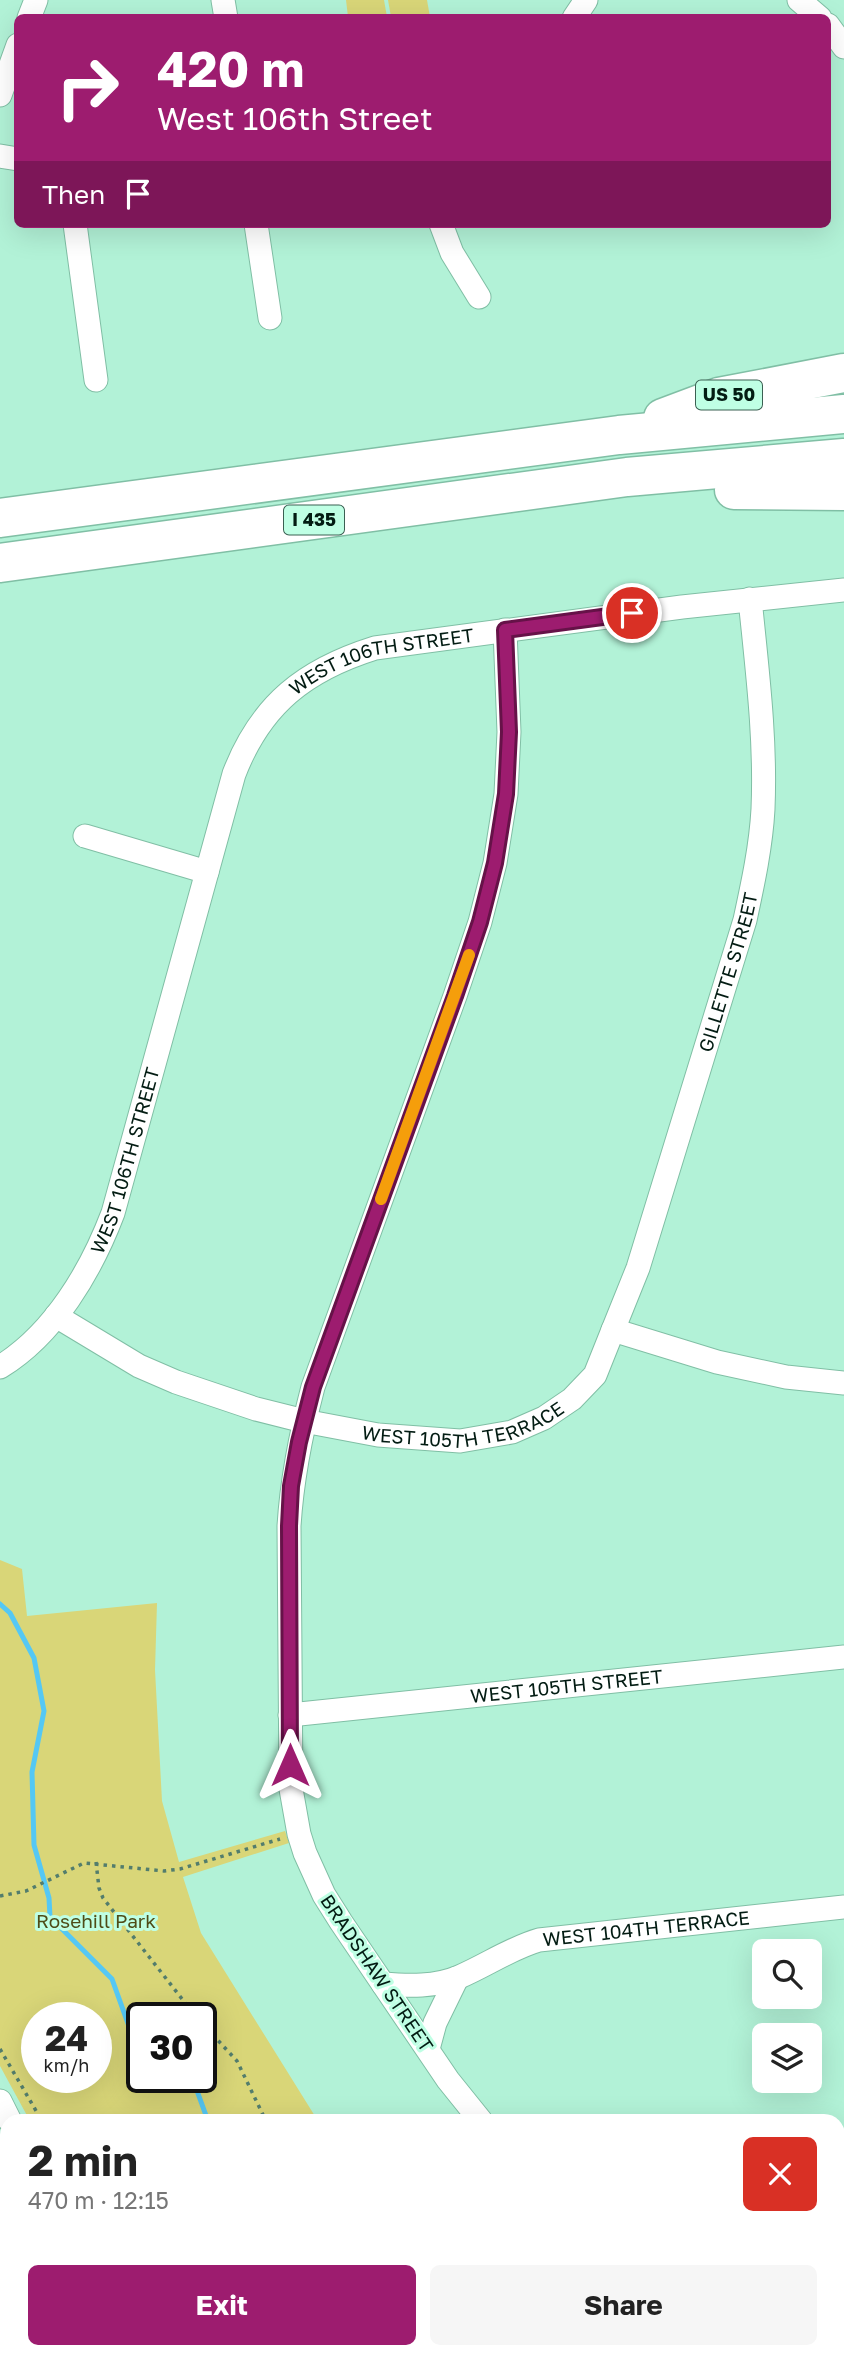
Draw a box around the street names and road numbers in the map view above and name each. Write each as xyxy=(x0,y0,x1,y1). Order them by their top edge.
road number: US 50 xyxy=(696,380,762,410)
road number: I 435 xyxy=(284,506,344,534)
street label: WEST 106TH STREET xyxy=(284,623,475,699)
street label: GILLETTE STREET xyxy=(693,890,762,1055)
street label: WEST 106TH STREET xyxy=(85,1064,164,1257)
street label: WEST 105TH TERRACE xyxy=(360,1396,568,1452)
street label: WEST 105TH STREET xyxy=(469,1664,664,1707)
street label: BRADSHAW STREET xyxy=(316,1890,439,2056)
street label: WEST 104TH TERRACE xyxy=(541,1905,751,1951)

